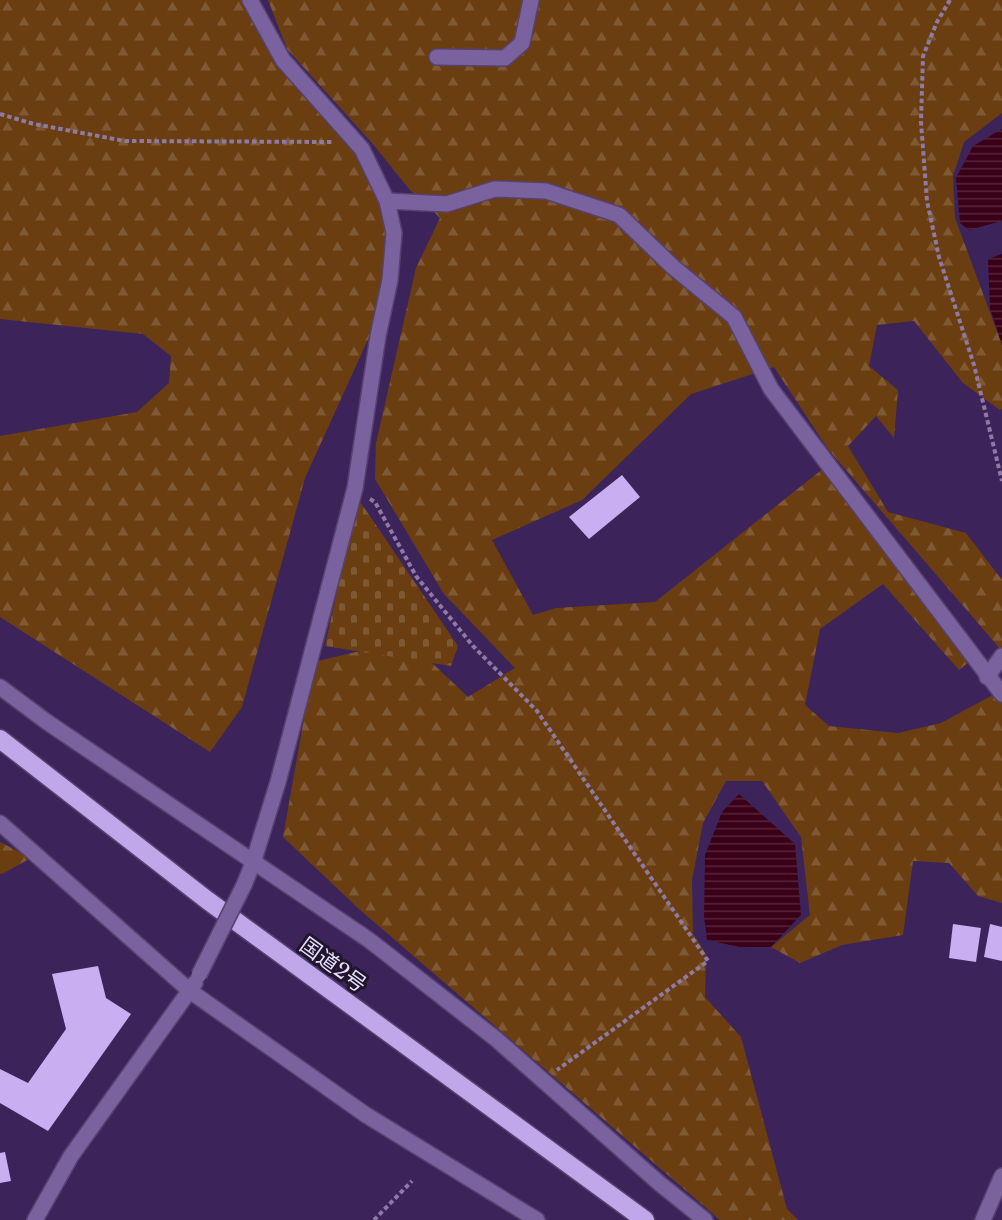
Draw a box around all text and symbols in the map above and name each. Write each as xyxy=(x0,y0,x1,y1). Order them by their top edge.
street label: 国道2号 xyxy=(295,932,371,998)

